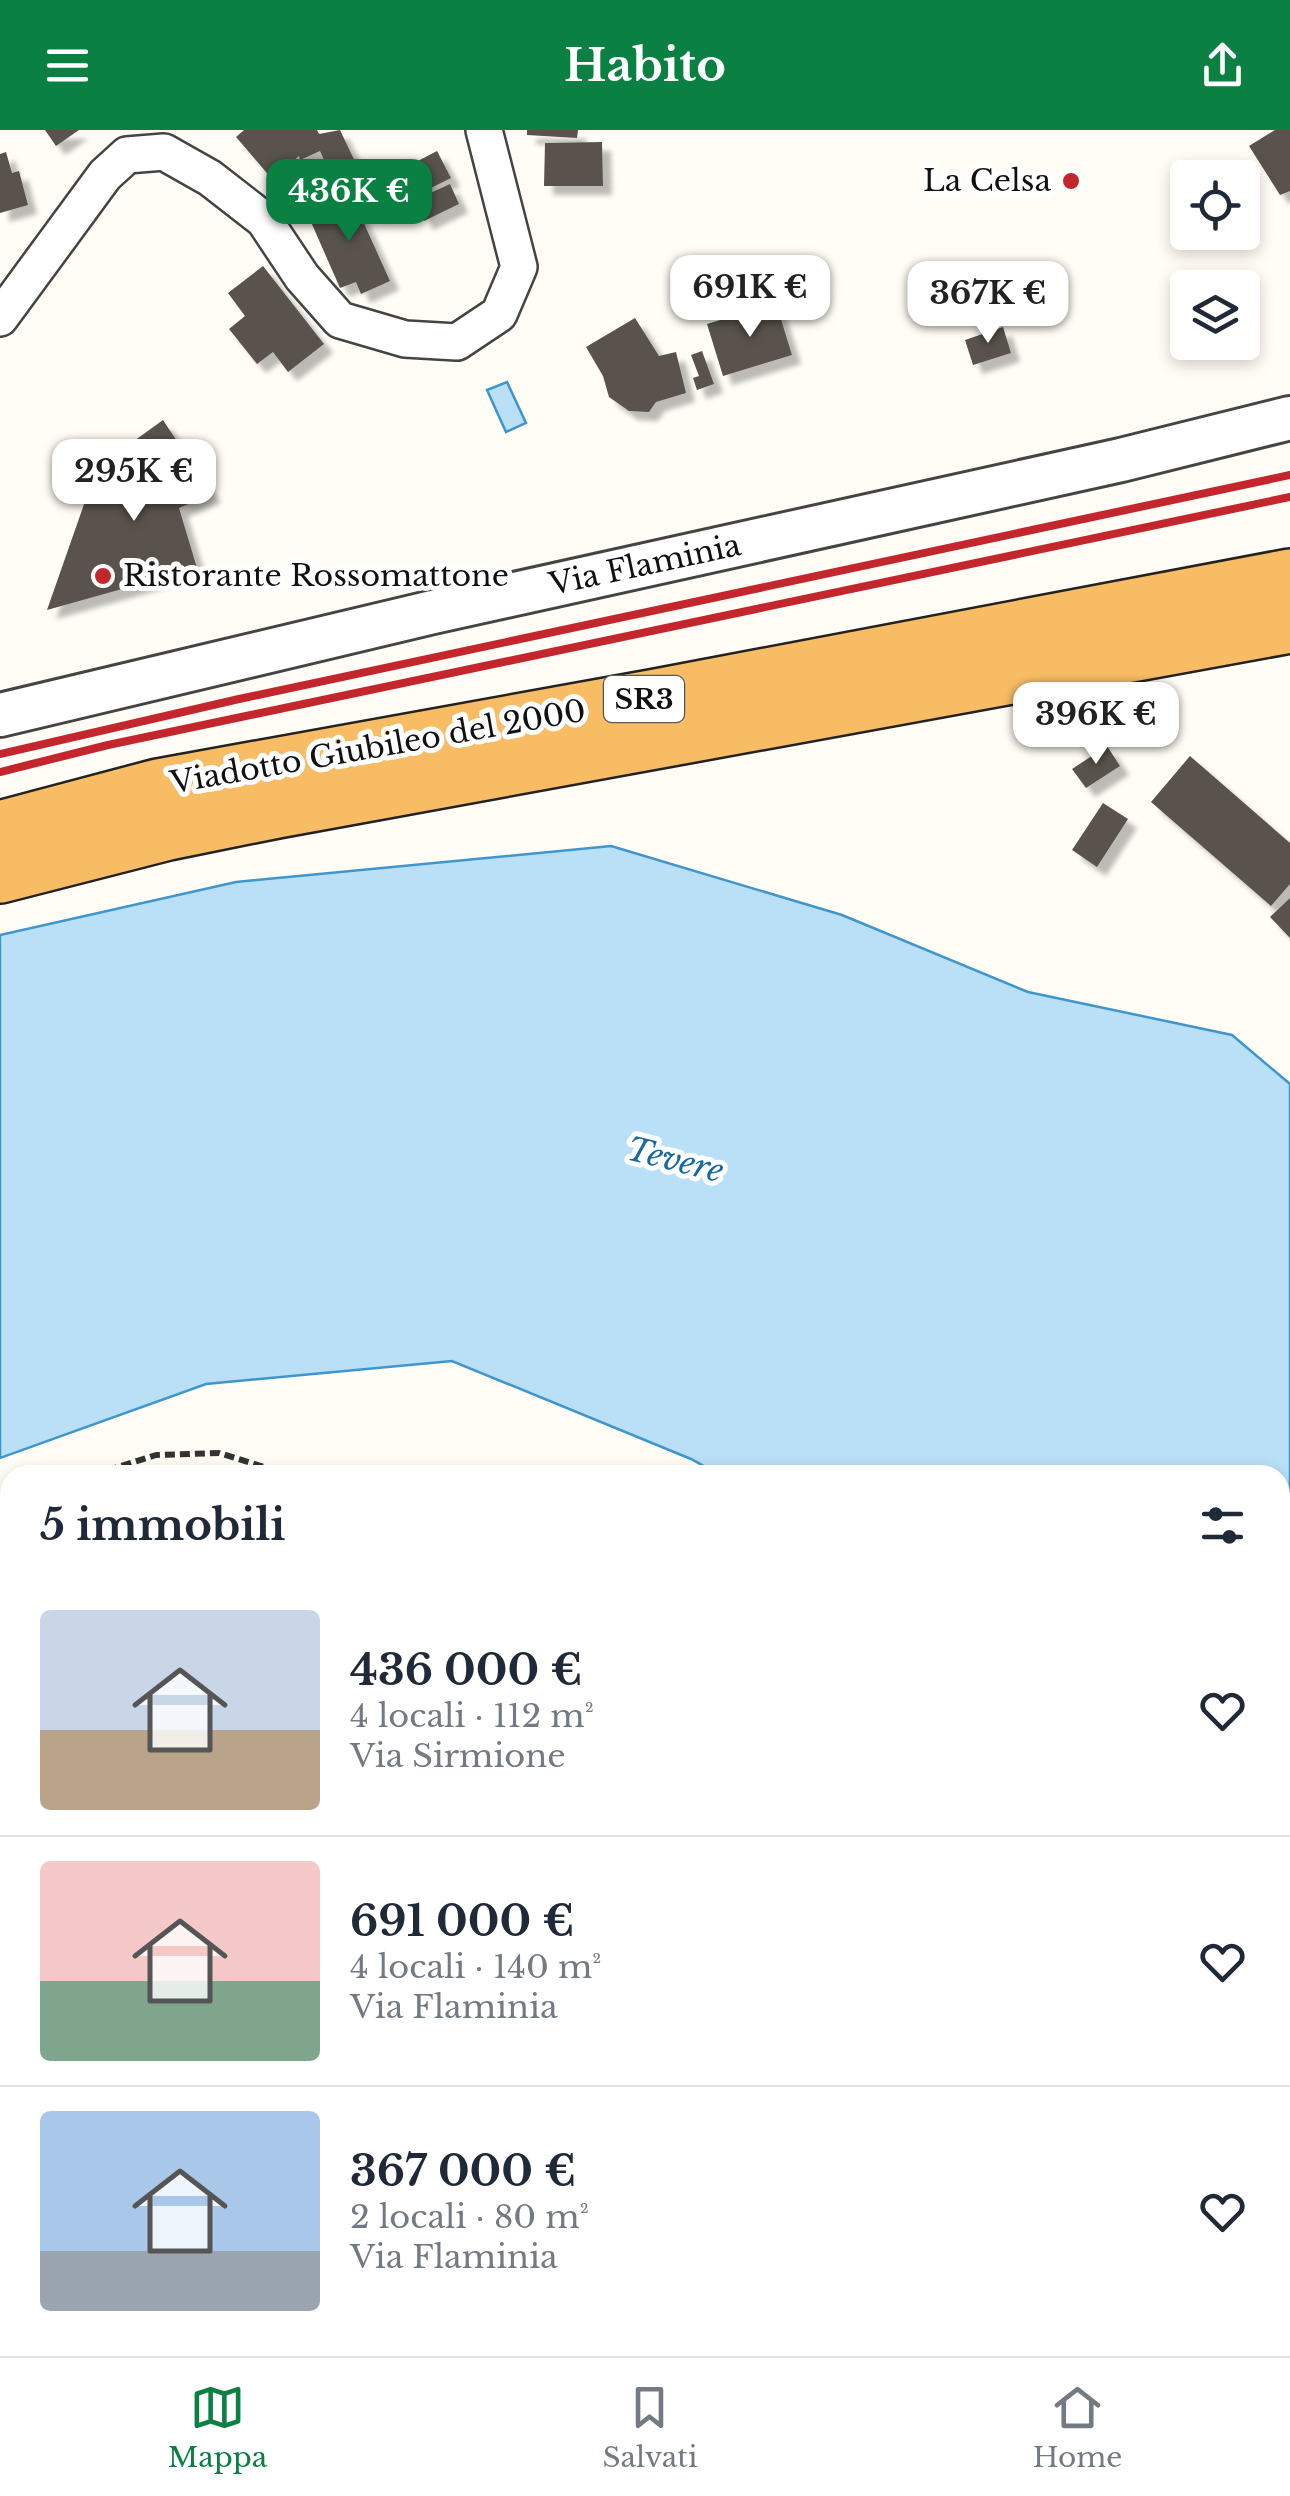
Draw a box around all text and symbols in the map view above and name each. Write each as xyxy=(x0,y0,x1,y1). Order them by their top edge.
text: Habito xyxy=(564,37,726,93)
icon: menu xyxy=(40,38,95,93)
icon: share xyxy=(1195,38,1250,93)
pin: 436K € xyxy=(268,159,430,244)
map controls xyxy=(1170,160,1260,360)
button: locate xyxy=(1170,160,1260,250)
place label: La Celsa xyxy=(923,162,1051,199)
marker: La Celsa xyxy=(1060,170,1082,192)
text: 436K € xyxy=(288,171,410,211)
pin: 691K € xyxy=(669,255,831,340)
pin: 367K € xyxy=(907,261,1069,346)
text: 691K € xyxy=(692,267,808,307)
button: layers xyxy=(1170,270,1260,360)
text: 367K € xyxy=(929,273,1047,313)
pin: 295K € xyxy=(53,439,215,524)
text: 295K € xyxy=(74,451,194,491)
street label: Via Flaminia xyxy=(545,526,744,603)
place label: Ristorante Rossomattone xyxy=(123,557,509,594)
marker: Ristorante Rossomattone xyxy=(92,565,114,587)
road number: SR3 xyxy=(604,676,684,722)
pin: 396K € xyxy=(1015,682,1177,767)
street label: Viadotto Giubileo del 2000 xyxy=(166,692,588,801)
text: 396K € xyxy=(1035,694,1157,734)
water label: Tevere xyxy=(623,1129,728,1191)
icon: filters xyxy=(1195,1498,1250,1553)
text: 5 immobili xyxy=(40,1499,286,1551)
text: 436 000 € xyxy=(350,1644,582,1696)
icon: home xyxy=(120,1650,240,1770)
icon: heart xyxy=(1195,1683,1250,1738)
text: 4 locali · 112 m² xyxy=(350,1696,594,1736)
text: Via Sirmione xyxy=(350,1736,566,1776)
text: 691 000 € xyxy=(350,1895,574,1947)
icon: home xyxy=(120,1901,240,2021)
icon: heart xyxy=(1195,1934,1250,1989)
text: 4 locali · 140 m² xyxy=(350,1947,601,1987)
text: Via Flaminia xyxy=(350,1987,558,2027)
text: 367 000 € xyxy=(350,2145,576,2197)
icon: home xyxy=(120,2151,240,2271)
icon: heart xyxy=(1195,2184,1250,2239)
text: 2 locali · 80 m² xyxy=(350,2197,589,2237)
text: Via Flaminia xyxy=(350,2237,558,2277)
tab: Mappa xyxy=(168,2380,267,2475)
tab: Salvati xyxy=(603,2380,697,2475)
tab: Home xyxy=(1033,2380,1122,2475)

